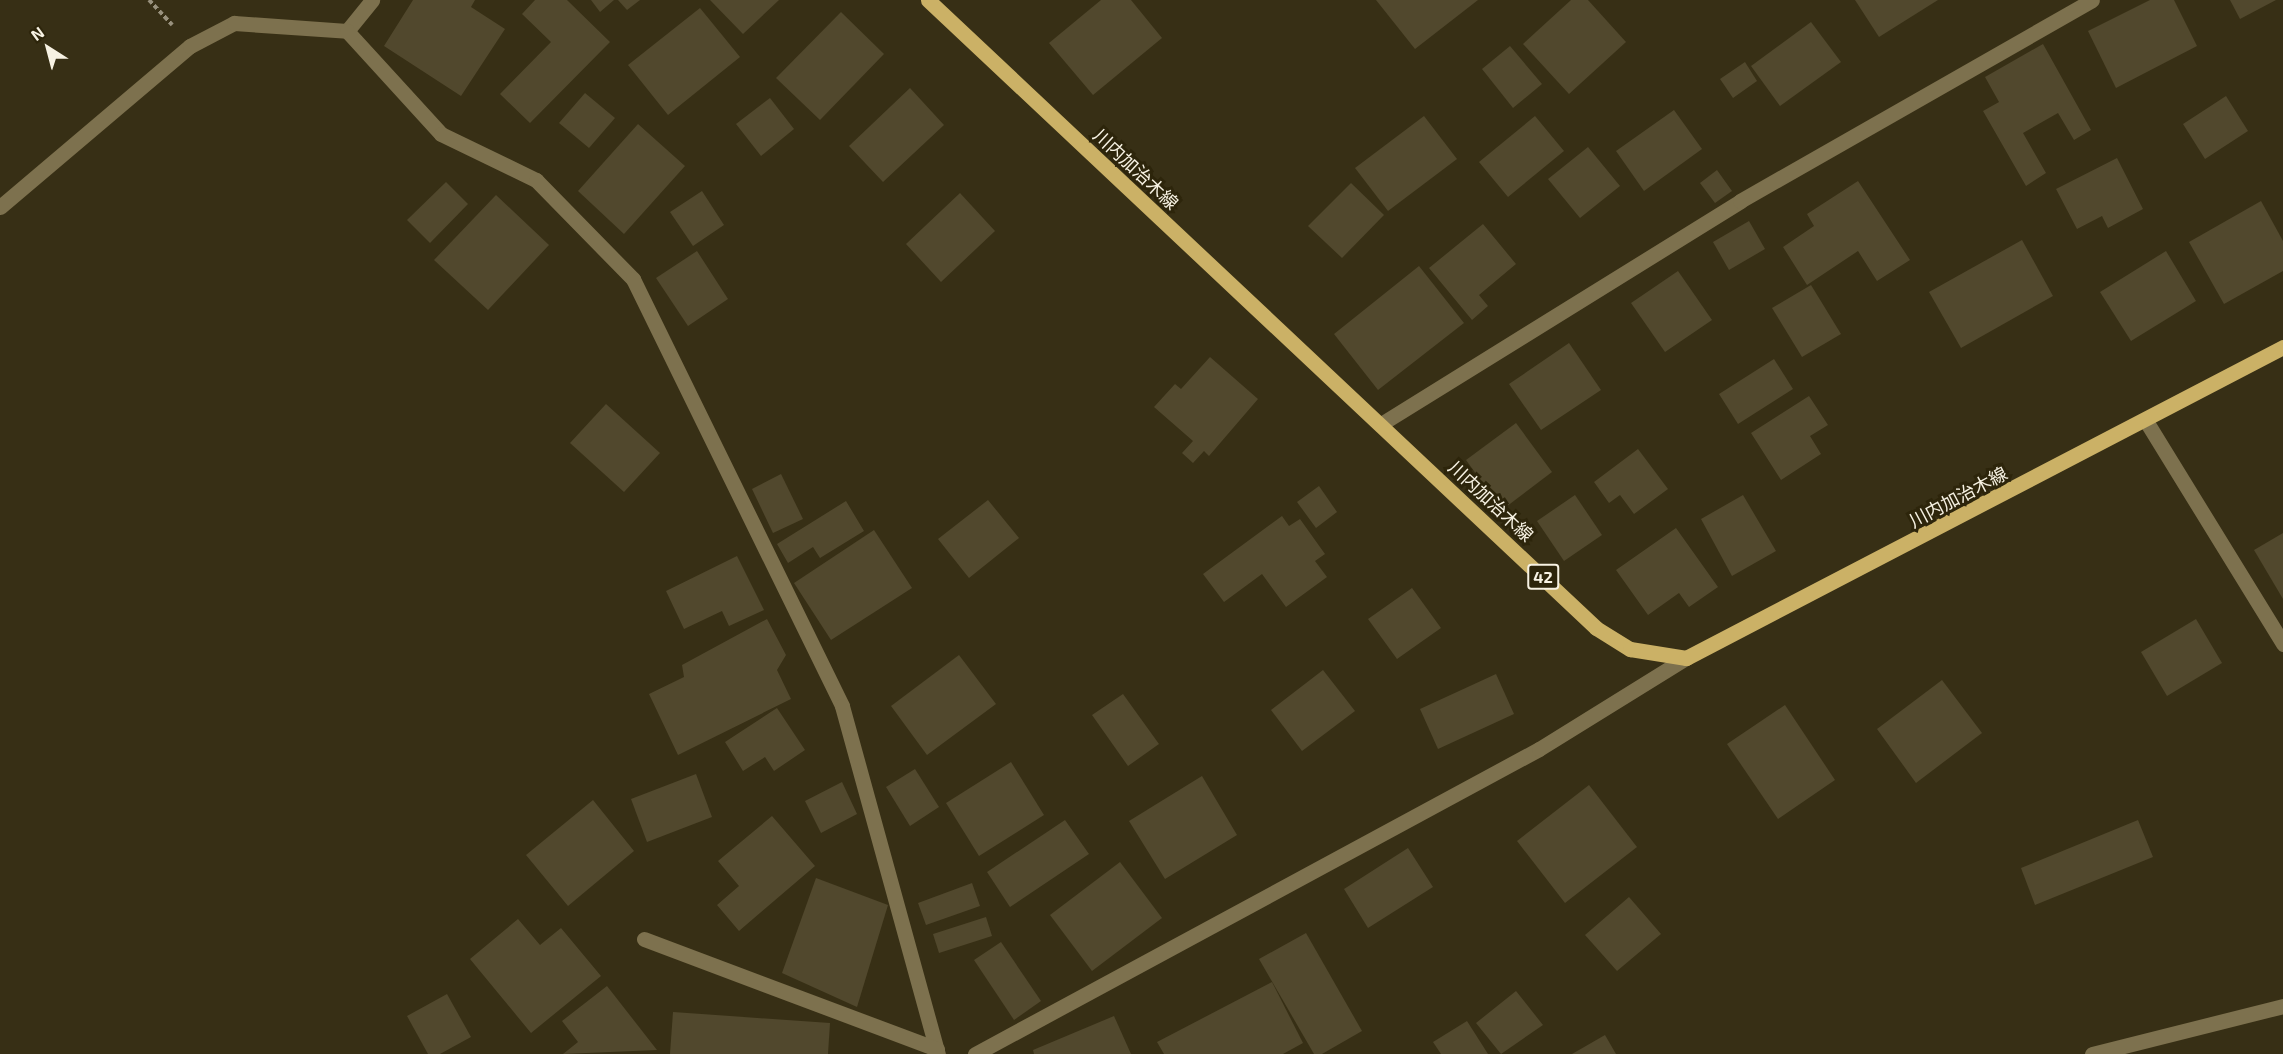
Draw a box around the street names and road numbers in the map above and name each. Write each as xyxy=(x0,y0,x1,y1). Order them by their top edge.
street label: 川内加治木線 xyxy=(1089,124,1183,214)
street label: 川内加治木線 xyxy=(1444,456,1538,546)
street label: 川内加治木線 xyxy=(1905,462,2011,532)
road number: 42 xyxy=(1526,564,1560,590)

